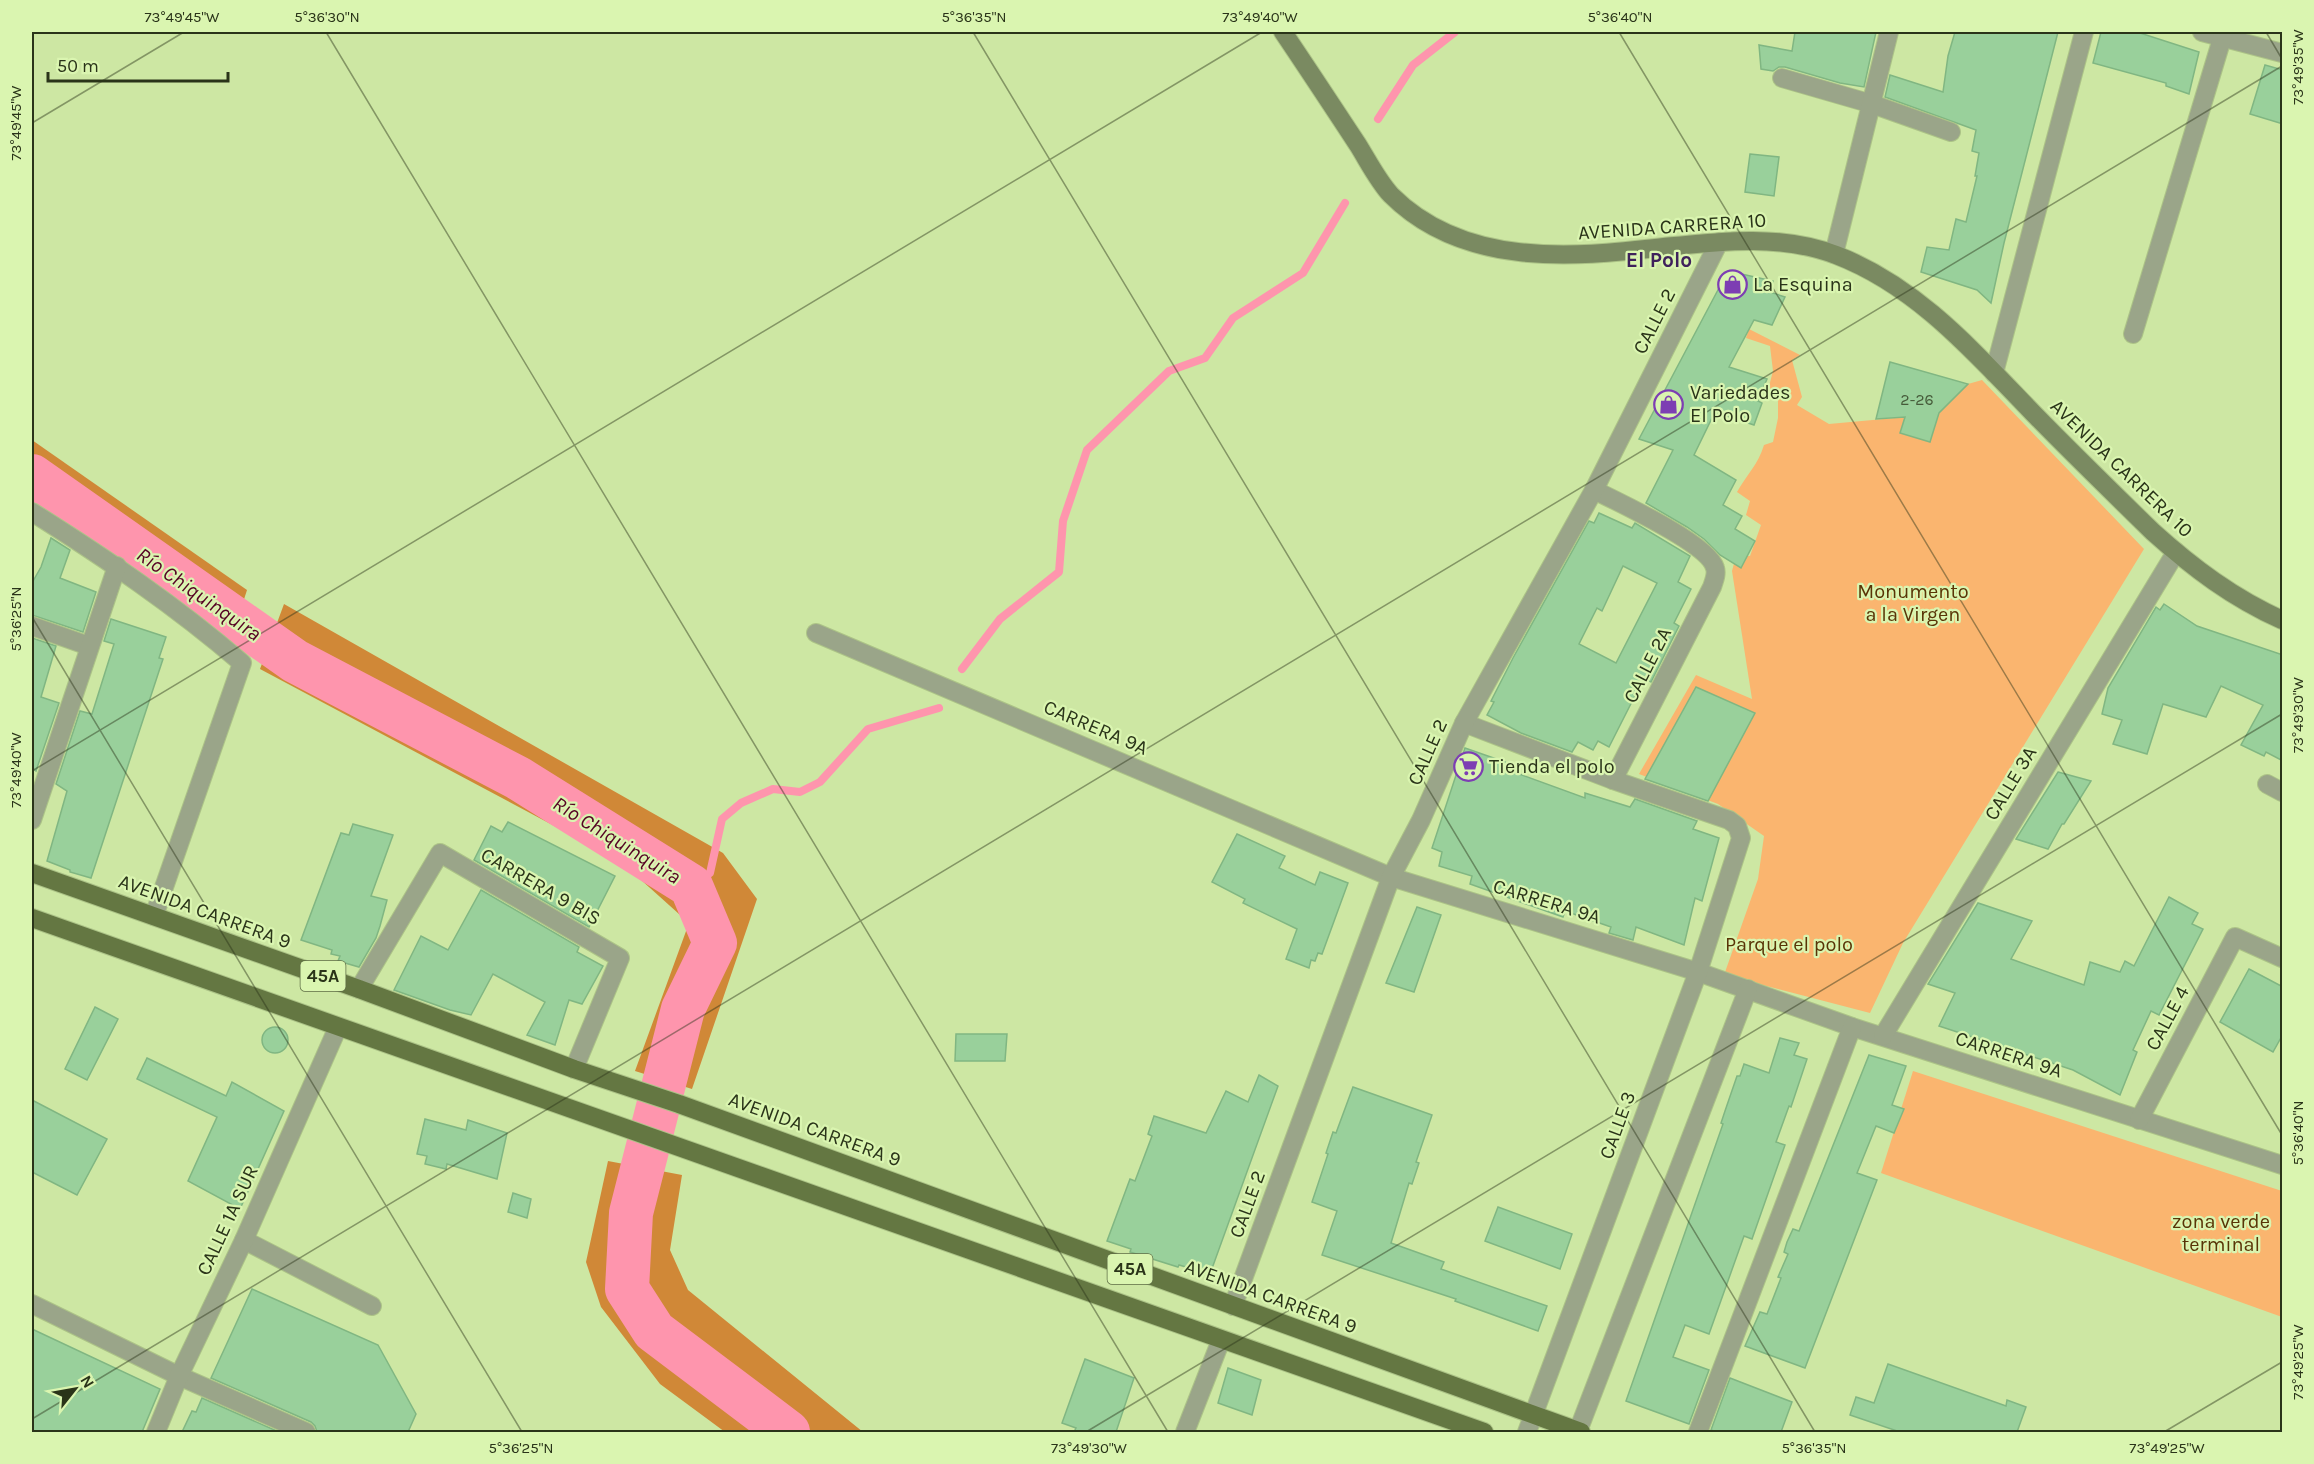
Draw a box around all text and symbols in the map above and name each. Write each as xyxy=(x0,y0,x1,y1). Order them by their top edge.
text: 73°49'45"W xyxy=(145,8,220,26)
text: 5°36'30"N xyxy=(294,8,360,26)
text: 5°36'35"N xyxy=(941,8,1007,26)
text: 73°49'40"W xyxy=(1222,8,1298,26)
text: 5°36'40"N xyxy=(1587,8,1653,26)
text: 73°49'35"W xyxy=(2289,29,2307,105)
scale bar xyxy=(48,45,228,83)
text: 50 m xyxy=(57,55,99,77)
text: 73°49'45"W xyxy=(7,85,25,160)
street label: AVENIDA CARRERA 10 xyxy=(1577,208,1767,245)
district label: El Polo xyxy=(1626,248,1692,272)
shop icon: La Esquina xyxy=(1716,268,1748,300)
place label: La Esquina xyxy=(1753,273,1853,296)
street label: CALLE 2 xyxy=(1628,285,1681,358)
place label: Variedades El Polo xyxy=(1690,381,1791,427)
shop icon: Variedades El Polo xyxy=(1653,388,1685,420)
house number: 2-26 xyxy=(1900,390,1934,409)
street label: AVENIDA CARRERA 10 xyxy=(2046,395,2197,542)
water label: Río Chiquinquira xyxy=(132,542,266,646)
park label: Monumento a la Virgen xyxy=(1857,580,1969,626)
text: 5°36'25"N xyxy=(7,586,25,652)
street label: CALLE 2A xyxy=(1619,624,1676,707)
text: 73°49'30"W xyxy=(2289,676,2307,753)
street label: CARRERA 9A xyxy=(1040,695,1151,760)
street label: CALLE 2 xyxy=(1403,716,1452,789)
text: 73°49'40"W xyxy=(7,732,25,808)
street label: CALLE 3A xyxy=(1980,742,2041,824)
supermarket icon: Tienda el polo xyxy=(1452,750,1484,782)
place label: Tienda el polo xyxy=(1489,755,1615,778)
water label: Río Chiquinquira xyxy=(549,791,685,889)
street label: CARRERA 9 BIS xyxy=(477,843,605,930)
street label: AVENIDA CARRERA 9 xyxy=(116,870,294,953)
street label: CARRERA 9A xyxy=(1490,874,1603,929)
park label: Parque el polo xyxy=(1725,933,1853,956)
road number: 45A xyxy=(300,961,346,991)
street label: CALLE 4 xyxy=(2141,982,2194,1054)
street label: CARRERA 9A xyxy=(1952,1026,2065,1083)
street label: AVENIDA CARRERA 9 xyxy=(726,1088,904,1171)
street label: CALLE 3 xyxy=(1595,1088,1640,1162)
text: 5°36'40"N xyxy=(2289,1100,2307,1166)
street label: CALLE 1A SUR xyxy=(192,1162,263,1279)
street label: CALLE 2 xyxy=(1225,1167,1270,1241)
park label: zona verde terminal xyxy=(2172,1210,2270,1256)
road number: 45A xyxy=(1108,1254,1152,1284)
street label: AVENIDA CARRERA 9 xyxy=(1182,1255,1360,1338)
text: 73°49'25"W xyxy=(2289,1324,2307,1400)
north arrow xyxy=(45,1359,105,1419)
text: N xyxy=(76,1372,99,1391)
text: 5°36'25"N xyxy=(488,1439,554,1457)
text: 73°49'30"W xyxy=(1051,1439,1128,1457)
text: 5°36'35"N xyxy=(1781,1439,1847,1457)
text: 73°49'25"W xyxy=(2129,1439,2205,1457)

